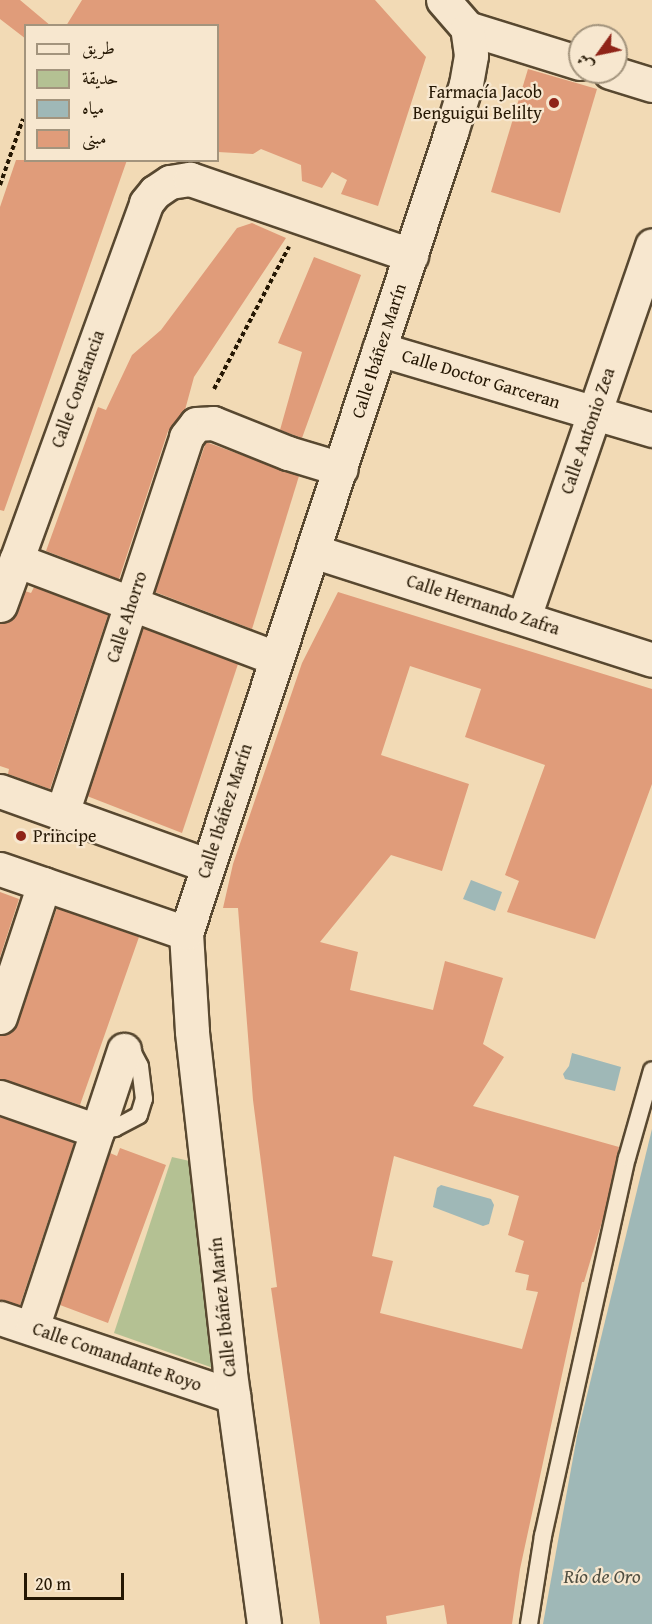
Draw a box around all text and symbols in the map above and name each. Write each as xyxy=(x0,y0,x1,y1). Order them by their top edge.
legend xyxy=(24,24,219,162)
north arrow xyxy=(568,24,628,84)
text: طريق xyxy=(82,34,115,61)
text: ش xyxy=(570,50,599,76)
text: حديقة xyxy=(82,64,118,91)
place label: Farmacía Jacob Benguigui Belilty xyxy=(413,82,542,124)
text: مياه xyxy=(82,94,104,121)
marker: Farmacía Jacob Benguigui Belilty xyxy=(547,96,561,110)
text: مبنى xyxy=(82,124,107,151)
street label: Calle Ibáñez Marín xyxy=(347,281,411,421)
street label: Calle Constancia xyxy=(47,327,109,451)
street label: Calle Doctor Garceran xyxy=(399,345,563,413)
street label: Calle Antonio Zea xyxy=(556,365,620,497)
street label: Calle Ahorro xyxy=(102,569,152,665)
street label: Calle Hernando Zafra xyxy=(404,570,562,640)
street label: Calle Ibáñez Marín xyxy=(193,741,257,881)
place label: Principe xyxy=(33,825,96,847)
marker: Principe xyxy=(14,829,28,843)
street label: Calle Ibáñez Marín xyxy=(205,1236,241,1378)
street label: Calle Comandante Royo xyxy=(30,1318,204,1396)
scale bar xyxy=(27,1561,128,1599)
water label: Río de Oro xyxy=(563,1563,641,1587)
text: 20 m xyxy=(35,1570,71,1597)

